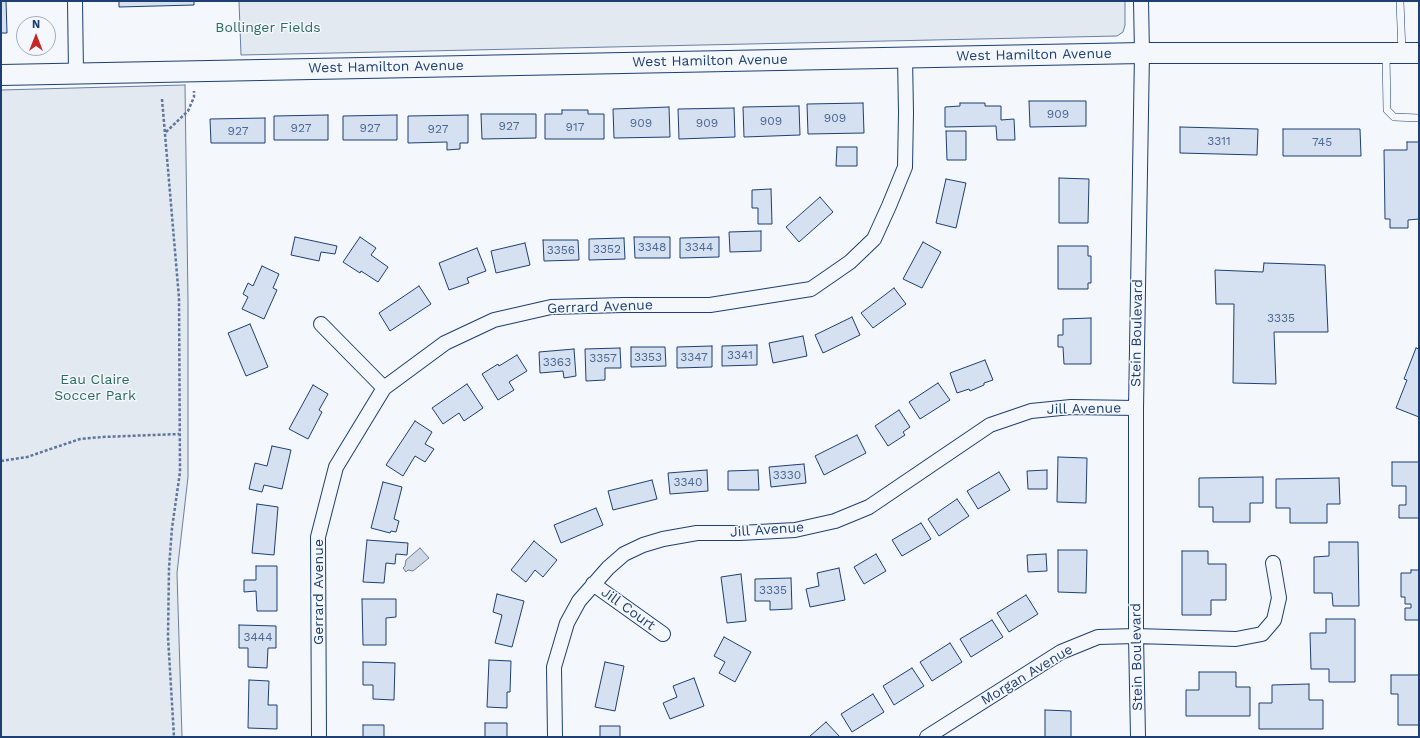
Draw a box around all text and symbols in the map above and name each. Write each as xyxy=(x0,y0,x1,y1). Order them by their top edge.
north arrow xyxy=(16,16,56,56)
text: N xyxy=(32,18,40,31)
park label: Bollinger Fields xyxy=(215,20,321,36)
street label: West Hamilton Avenue xyxy=(956,45,1112,65)
street label: West Hamilton Avenue xyxy=(632,51,788,71)
street label: West Hamilton Avenue xyxy=(308,57,464,77)
house number: 909 xyxy=(1047,107,1069,121)
house number: 909 xyxy=(824,111,846,125)
house number: 909 xyxy=(760,114,782,128)
house number: 909 xyxy=(630,116,652,130)
house number: 909 xyxy=(696,116,718,130)
house number: 927 xyxy=(499,119,519,133)
house number: 917 xyxy=(566,120,584,134)
house number: 927 xyxy=(291,121,311,135)
house number: 927 xyxy=(360,121,380,135)
house number: 927 xyxy=(428,122,448,136)
house number: 927 xyxy=(228,124,248,138)
house number: 3311 xyxy=(1207,134,1231,148)
house number: 745 xyxy=(1312,135,1332,149)
house number: 3348 xyxy=(638,240,666,254)
house number: 3344 xyxy=(685,240,713,254)
house number: 3352 xyxy=(593,242,621,256)
house number: 3356 xyxy=(547,243,575,257)
street label: Stein Boulevard xyxy=(1128,279,1146,387)
street label: Gerrard Avenue xyxy=(547,297,653,317)
house number: 3335 xyxy=(1267,311,1295,325)
house number: 3341 xyxy=(727,348,753,362)
house number: 3353 xyxy=(634,350,662,364)
house number: 3347 xyxy=(680,350,708,364)
house number: 3357 xyxy=(589,351,617,365)
house number: 3363 xyxy=(543,355,571,369)
park label: Eau Claire Soccer Park xyxy=(54,372,136,404)
street label: Jill Avenue xyxy=(1047,400,1121,418)
house number: 3330 xyxy=(773,468,801,482)
house number: 3340 xyxy=(674,475,702,489)
street label: Jill Avenue xyxy=(729,519,805,541)
street label: Gerrard Avenue xyxy=(311,539,327,645)
house number: 3335 xyxy=(759,583,787,597)
street label: Jill Court xyxy=(598,584,658,634)
street label: Stein Boulevard xyxy=(1128,603,1146,711)
house number: 3444 xyxy=(244,630,272,644)
street label: Morgan Avenue xyxy=(978,641,1076,709)

